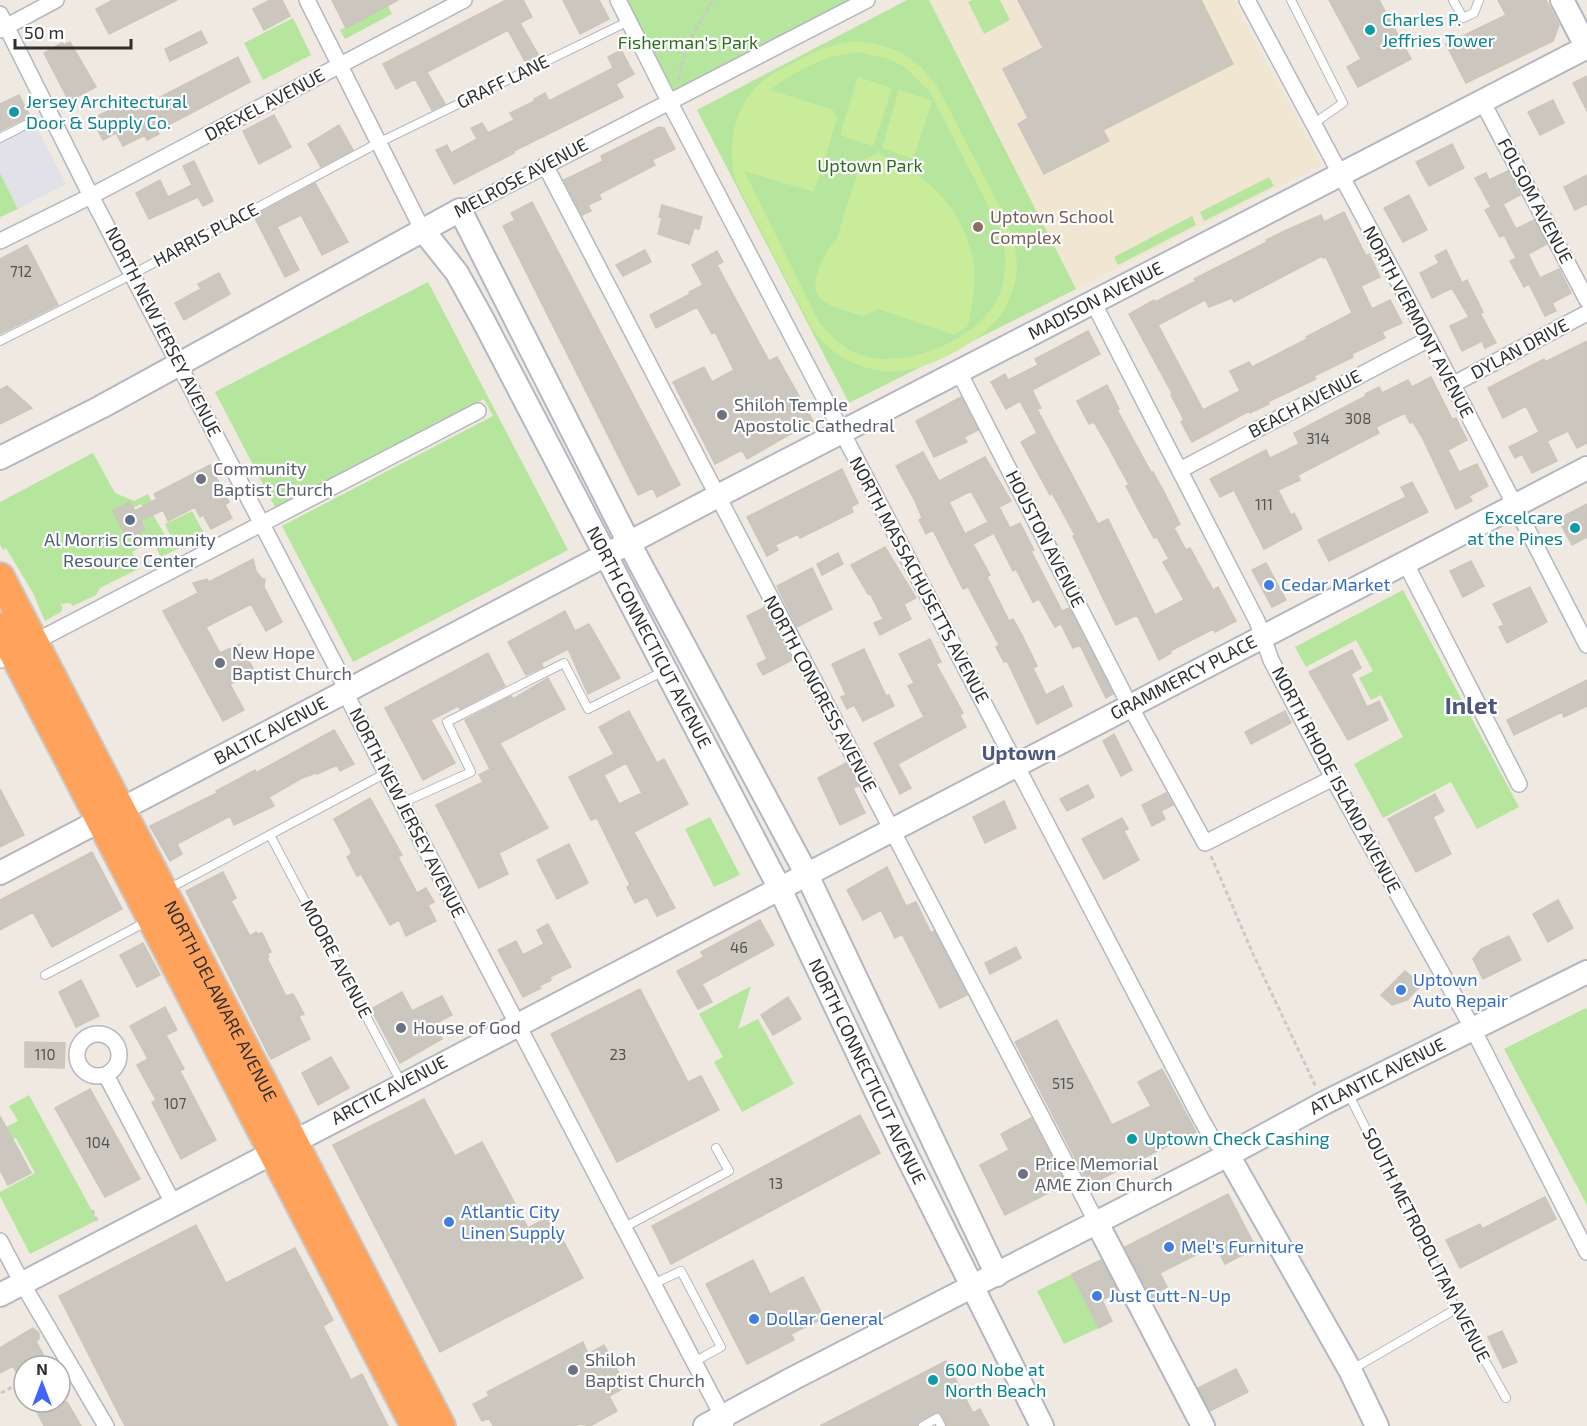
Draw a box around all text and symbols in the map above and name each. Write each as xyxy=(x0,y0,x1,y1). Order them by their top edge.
place label: Charles P. Jeffries Tower xyxy=(1382,8,1495,51)
scale bar xyxy=(15,12,130,50)
text: 50 m xyxy=(24,21,64,43)
marker: Charles P. Jeffries Tower xyxy=(1363,23,1377,37)
park label: Fisherman's Park xyxy=(618,31,758,53)
street label: GRAFF LANE xyxy=(453,49,552,113)
street label: DREXEL AVENUE xyxy=(201,63,328,145)
place label: Jersey Architectural Door & Supply Co. xyxy=(26,90,188,133)
marker: Jersey Architectural Door & Supply Co. xyxy=(7,105,21,119)
street label: MELROSE AVENUE xyxy=(450,133,591,222)
street label: FOLSOM AVENUE xyxy=(1494,134,1578,267)
park label: Uptown Park xyxy=(817,154,923,176)
street label: HARRIS PLACE xyxy=(149,197,262,271)
place label: Uptown School Complex xyxy=(990,205,1115,248)
marker: Uptown School Complex xyxy=(971,220,985,234)
street label: NORTH VERMONT AVENUE xyxy=(1359,222,1479,421)
street label: NORTH NEW JERSEY AVENUE xyxy=(101,223,226,440)
street label: MADISON AVENUE xyxy=(1024,256,1166,344)
house number: 712 xyxy=(10,262,32,280)
street label: DYLAN DRIVE xyxy=(1467,313,1572,383)
street label: BEACH AVENUE xyxy=(1244,364,1365,442)
place label: Shiloh Temple Apostolic Cathedral xyxy=(734,393,895,436)
marker: Shiloh Temple Apostolic Cathedral xyxy=(715,408,729,422)
house number: 308 xyxy=(1345,409,1371,427)
house number: 314 xyxy=(1306,429,1330,447)
street label: NORTH MASSACHUSETTS AVENUE xyxy=(845,453,994,706)
place label: Community Baptist Church xyxy=(213,457,333,500)
street label: HOUSTON AVENUE xyxy=(1002,466,1090,611)
marker: Community Baptist Church xyxy=(194,472,208,486)
house number: 111 xyxy=(1255,495,1273,513)
place label: Excelcare at the Pines xyxy=(1467,506,1563,549)
marker: Al Morris Community Resource Center xyxy=(123,513,137,527)
marker: Excelcare at the Pines xyxy=(1568,521,1582,535)
street label: NORTH CONNECTICUT AVENUE xyxy=(583,522,717,752)
place label: Al Morris Community Resource Center xyxy=(44,528,216,571)
place label: Cedar Market xyxy=(1281,573,1390,595)
marker: Cedar Market xyxy=(1262,578,1276,592)
street label: NORTH CONGRESS AVENUE xyxy=(760,591,882,796)
street label: GRAMMERCY PLACE xyxy=(1106,630,1260,724)
place label: New Hope Baptist Church xyxy=(232,641,352,684)
marker: New Hope Baptist Church xyxy=(213,656,227,670)
street label: NORTH RHODE ISLAND AVENUE xyxy=(1268,663,1406,896)
district label: Inlet xyxy=(1445,690,1497,719)
street label: BALTIC AVENUE xyxy=(210,691,331,769)
street label: NORTH NEW JERSEY AVENUE xyxy=(345,704,470,921)
district label: Uptown xyxy=(982,740,1056,764)
street label: MOORE AVENUE xyxy=(296,896,377,1022)
street label: NORTH DELAWARE AVENUE xyxy=(160,897,282,1105)
house number: 46 xyxy=(730,938,748,956)
street label: NORTH CONNECTICUT AVENUE xyxy=(805,955,931,1188)
place label: Uptown Auto Repair xyxy=(1413,968,1508,1011)
marker: Uptown Auto Repair xyxy=(1394,983,1408,997)
place label: House of God xyxy=(413,1016,521,1038)
marker: House of God xyxy=(394,1021,408,1035)
street label: ATLANTIC AVENUE xyxy=(1305,1032,1449,1119)
house number: 110 xyxy=(35,1045,56,1063)
house number: 23 xyxy=(610,1045,626,1063)
street label: ARCTIC AVENUE xyxy=(327,1050,451,1129)
house number: 515 xyxy=(1052,1074,1074,1092)
house number: 107 xyxy=(164,1094,187,1112)
street label: SOUTH METROPOLITAN AVENUE xyxy=(1358,1124,1496,1365)
place label: Uptown Check Cashing xyxy=(1144,1127,1330,1149)
marker: Uptown Check Cashing xyxy=(1125,1132,1139,1146)
house number: 104 xyxy=(86,1133,110,1151)
place label: Price Memorial AME Zion Church xyxy=(1035,1152,1173,1195)
marker: Price Memorial AME Zion Church xyxy=(1016,1167,1030,1181)
house number: 13 xyxy=(769,1174,783,1192)
place label: Atlantic City Linen Supply xyxy=(461,1200,565,1243)
marker: Atlantic City Linen Supply xyxy=(442,1215,456,1229)
place label: Mel's Furniture xyxy=(1181,1235,1304,1257)
marker: Mel's Furniture xyxy=(1162,1240,1176,1254)
place label: Just Cutt-N-Up xyxy=(1109,1284,1231,1306)
marker: Just Cutt-N-Up xyxy=(1090,1289,1104,1303)
place label: Dollar General xyxy=(766,1307,884,1329)
marker: Dollar General xyxy=(747,1312,761,1326)
place label: Shiloh Baptist Church xyxy=(585,1348,705,1391)
north arrow xyxy=(12,1354,72,1414)
place label: 600 Nobe at North Beach xyxy=(945,1358,1046,1401)
text: N xyxy=(36,1359,48,1378)
marker: Shiloh Baptist Church xyxy=(566,1363,580,1377)
marker: 600 Nobe at North Beach xyxy=(926,1373,940,1387)

